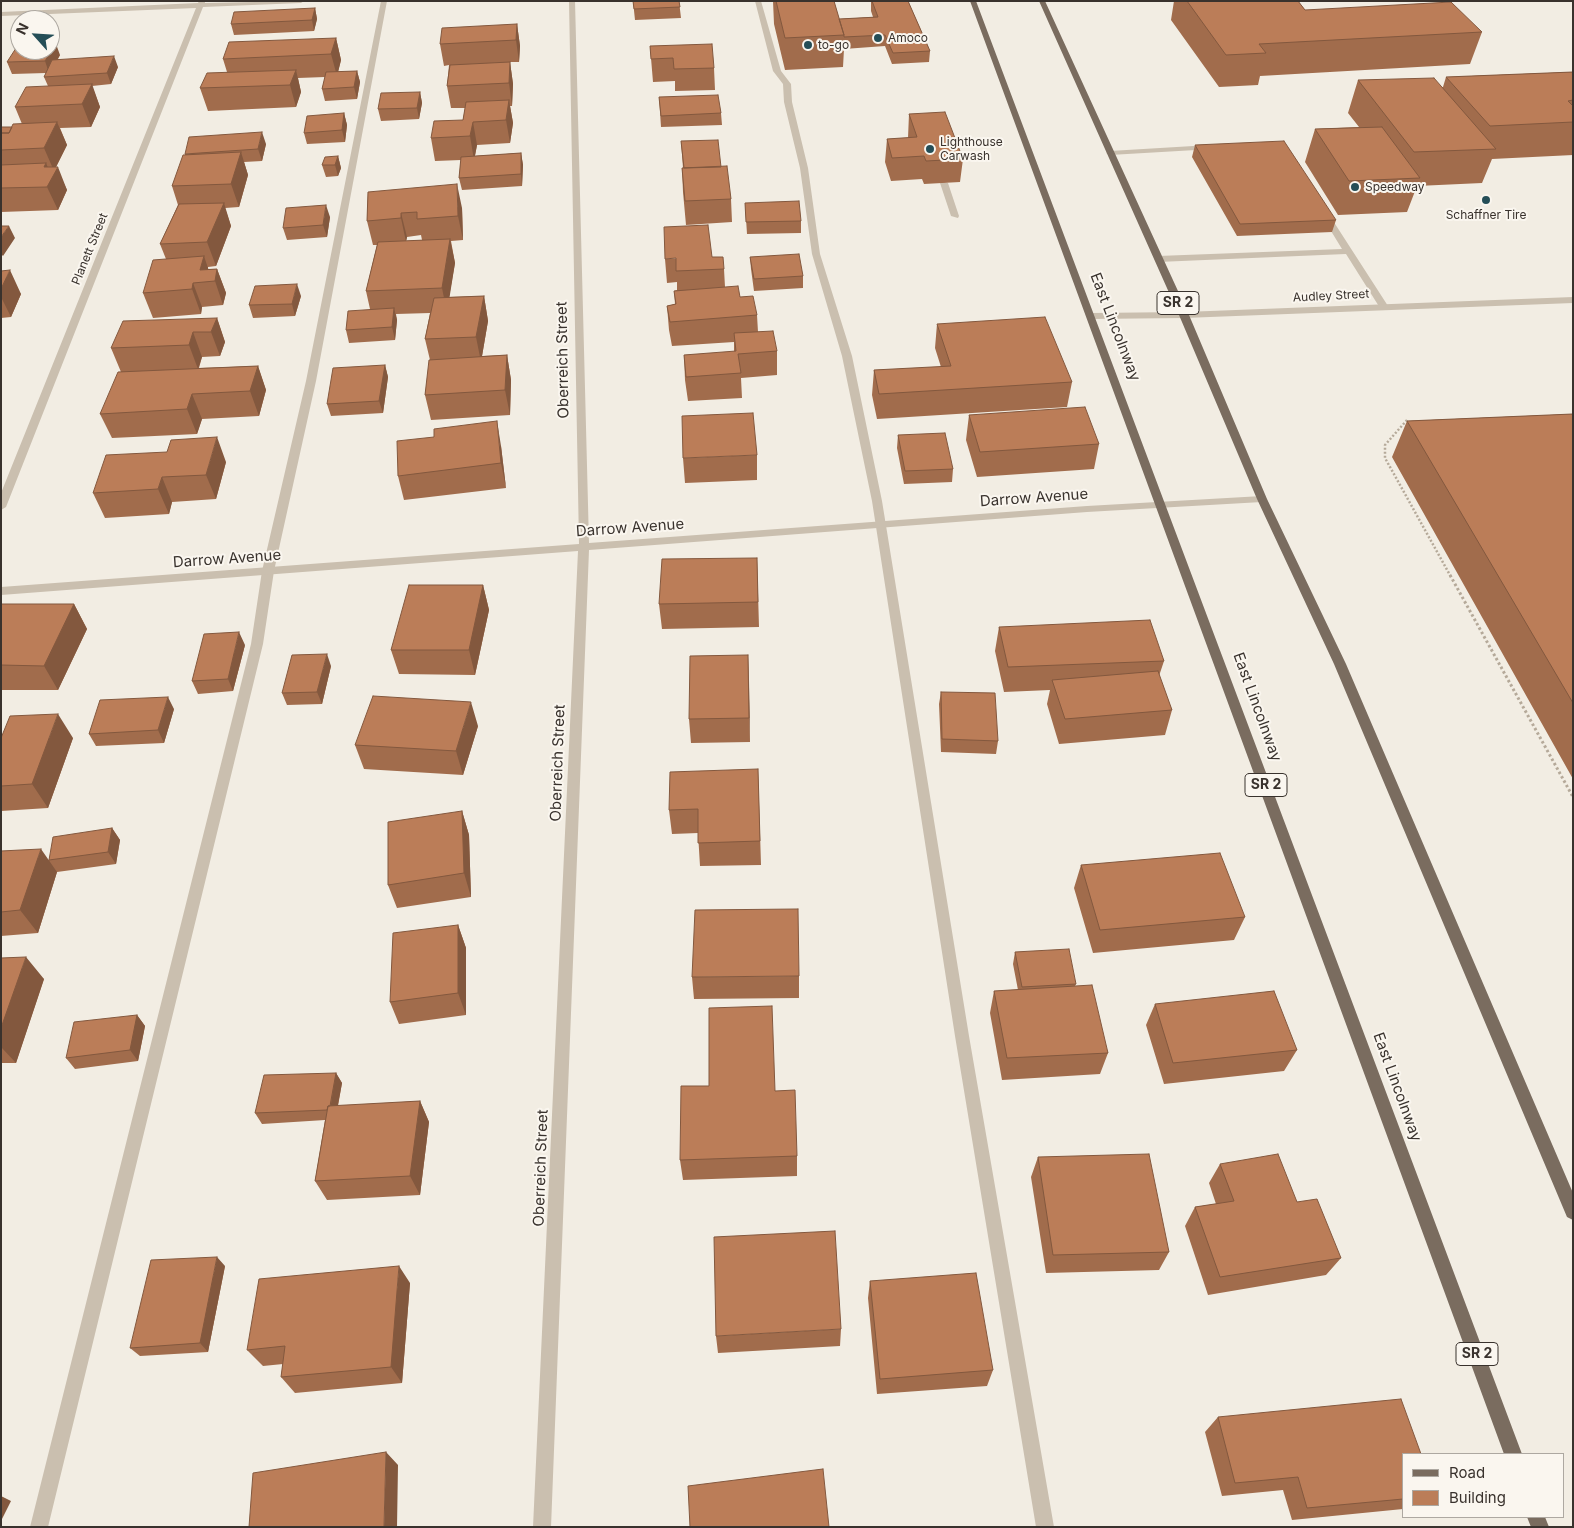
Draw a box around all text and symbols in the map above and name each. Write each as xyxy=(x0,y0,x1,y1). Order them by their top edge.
north arrow xyxy=(10,10,60,60)
text: N xyxy=(12,20,32,37)
place label: Amoco xyxy=(888,31,928,45)
marker: Amoco xyxy=(872,32,884,44)
place label: to-go xyxy=(818,38,849,52)
marker: to-go xyxy=(802,39,814,51)
place label: Lighthouse Carwash xyxy=(940,135,1003,163)
marker: Lighthouse Carwash xyxy=(924,143,936,155)
place label: Speedway xyxy=(1365,180,1425,194)
marker: Speedway xyxy=(1349,181,1361,193)
marker: Schaffner Tire xyxy=(1480,194,1492,206)
place label: Schaffner Tire xyxy=(1446,208,1526,222)
street label: Planett Street xyxy=(69,211,111,287)
street label: East Lincolnway xyxy=(1086,270,1144,384)
street label: Audley Street xyxy=(1292,287,1370,305)
road number: SR 2 xyxy=(1157,292,1199,314)
street label: Oberreich Street xyxy=(553,301,573,419)
street label: Darrow Avenue xyxy=(979,485,1089,511)
street label: Darrow Avenue xyxy=(575,515,685,541)
street label: Darrow Avenue xyxy=(172,546,282,572)
street label: East Lincolnway xyxy=(1229,650,1285,764)
street label: Oberreich Street xyxy=(547,704,569,822)
road number: SR 2 xyxy=(1245,774,1287,796)
street label: East Lincolnway xyxy=(1369,1030,1425,1144)
street label: Oberreich Street xyxy=(530,1109,552,1227)
road number: SR 2 xyxy=(1456,1342,1498,1366)
legend xyxy=(1402,1453,1564,1518)
text: Road xyxy=(1449,1463,1485,1482)
text: Building xyxy=(1449,1488,1506,1507)

